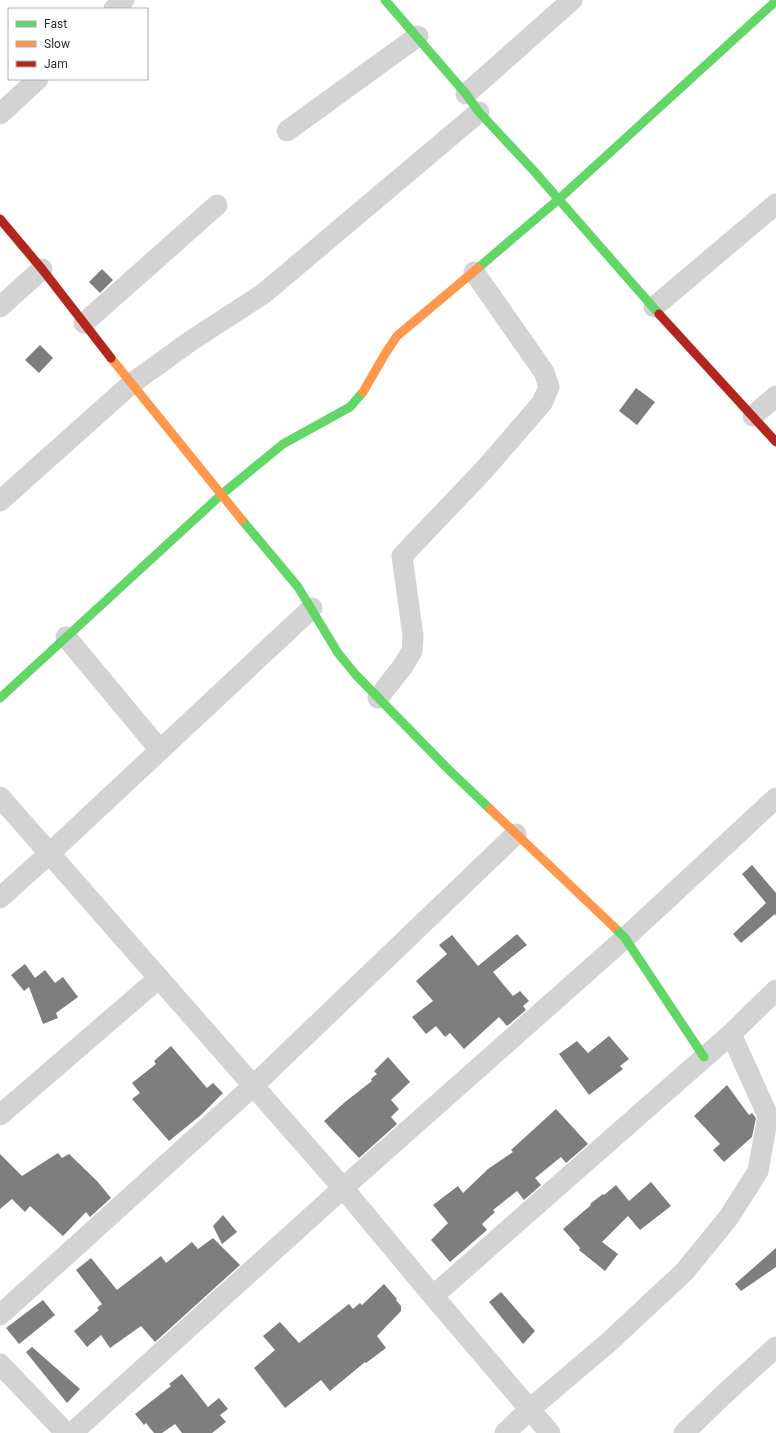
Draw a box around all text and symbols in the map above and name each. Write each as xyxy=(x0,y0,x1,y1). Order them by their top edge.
legend xyxy=(8,8,148,80)
text: Fast xyxy=(44,17,67,31)
text: Slow xyxy=(44,37,70,51)
text: Jam xyxy=(44,57,68,71)

